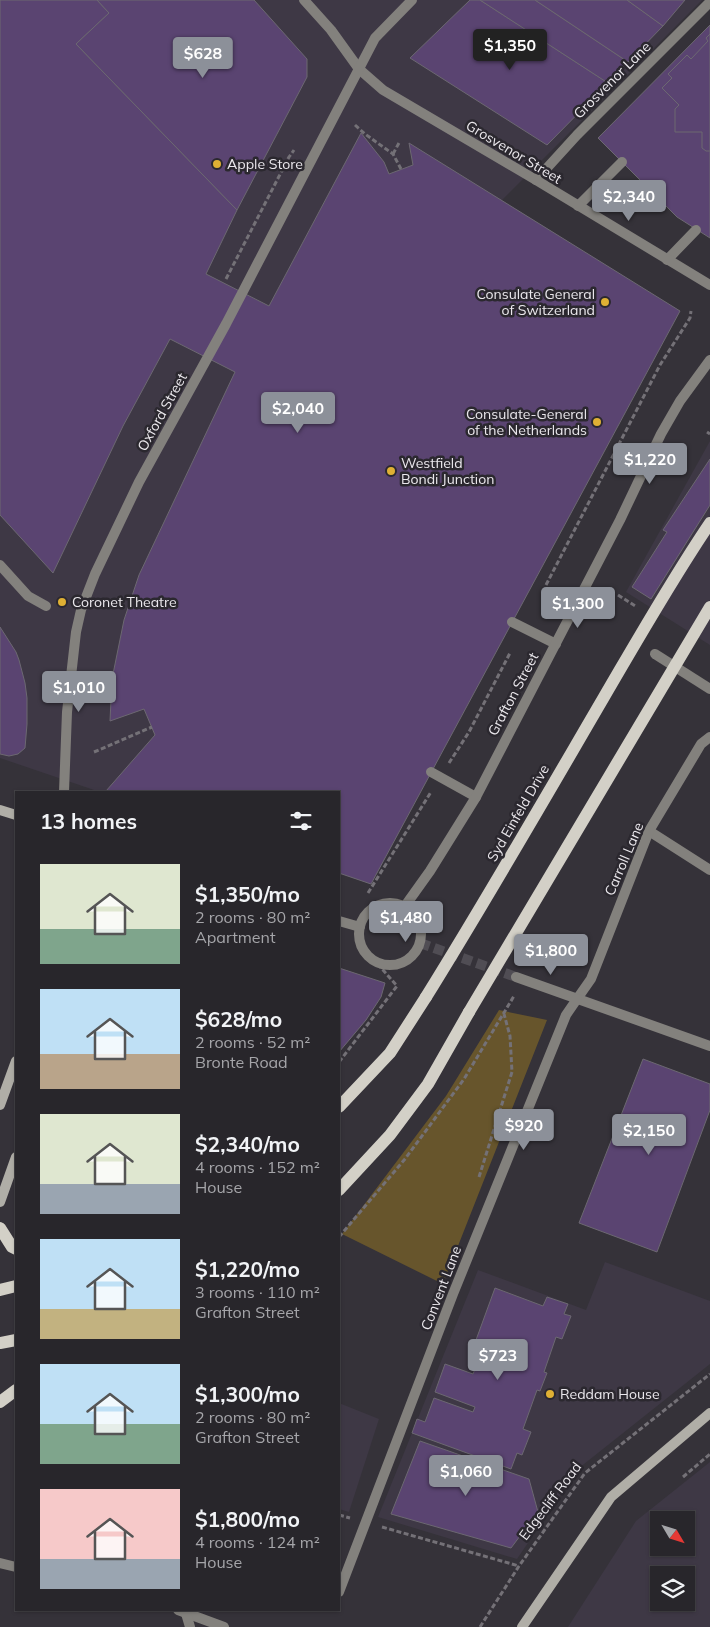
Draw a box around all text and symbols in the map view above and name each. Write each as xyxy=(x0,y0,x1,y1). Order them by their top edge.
pin: $1,350 xyxy=(469,28,551,71)
text: $1,350 xyxy=(484,35,536,55)
pin: $628 xyxy=(173,36,233,79)
street label: Grosvenor Lane xyxy=(570,38,654,122)
text: $628 xyxy=(184,43,222,63)
street label: Grosvenor Street xyxy=(463,116,565,188)
place label: Apple Store xyxy=(227,155,303,173)
marker: Apple Store xyxy=(211,158,223,170)
pin: $2,340 xyxy=(588,180,670,222)
text: $2,340 xyxy=(603,186,655,206)
place label: Consulate General of Switzerland xyxy=(476,285,595,319)
marker: Consulate General of Switzerland xyxy=(599,296,611,308)
street label: Oxford Street xyxy=(133,370,191,454)
pin: $2,040 xyxy=(257,392,339,434)
text: $2,040 xyxy=(272,398,324,418)
place label: Consulate-General of the Netherlands xyxy=(466,405,587,439)
marker: Consulate-General of the Netherlands xyxy=(591,416,603,428)
pin: $1,220 xyxy=(609,442,691,485)
text: $1,220 xyxy=(624,449,676,469)
place label: Westfield Bondi Junction xyxy=(401,454,494,488)
marker: Westfield Bondi Junction xyxy=(385,465,397,477)
pin: $1,300 xyxy=(537,586,619,629)
place label: Coronet Theatre xyxy=(72,593,177,611)
text: $1,300 xyxy=(552,593,604,613)
marker: Coronet Theatre xyxy=(56,596,68,608)
street label: Grafton Street xyxy=(484,649,542,739)
pin: $1,010 xyxy=(38,670,120,713)
text: $1,010 xyxy=(53,677,105,697)
street label: Syd Einfeld Drive xyxy=(483,761,553,865)
icon: filters xyxy=(287,807,315,835)
text: 13 homes xyxy=(40,808,137,834)
street label: Carroll Lane xyxy=(600,820,648,898)
text: $1,350/mo xyxy=(195,881,300,907)
icon: home xyxy=(80,884,140,944)
pin: $1,480 xyxy=(365,900,447,943)
text: 2 rooms · 80 m² xyxy=(195,907,310,927)
text: $1,480 xyxy=(380,907,432,927)
text: Apartment xyxy=(195,927,276,947)
pin: $1,800 xyxy=(510,934,592,976)
text: $1,800 xyxy=(525,940,577,960)
text: $628/mo xyxy=(195,1006,282,1032)
icon: home xyxy=(80,1009,140,1069)
text: 2 rooms · 52 m² xyxy=(195,1032,310,1052)
text: Bronte Road xyxy=(195,1052,288,1072)
pin: $920 xyxy=(494,1108,554,1151)
pin: $2,150 xyxy=(608,1114,690,1156)
text: $920 xyxy=(505,1115,543,1135)
text: $2,150 xyxy=(623,1120,675,1140)
text: $2,340/mo xyxy=(195,1131,300,1157)
icon: home xyxy=(80,1134,140,1194)
text: 4 rooms · 152 m² xyxy=(195,1157,320,1177)
text: House xyxy=(195,1177,242,1197)
street label: Convent Lane xyxy=(417,1243,465,1333)
text: $1,220/mo xyxy=(195,1256,300,1282)
icon: home xyxy=(80,1259,140,1319)
text: 3 rooms · 110 m² xyxy=(195,1282,320,1302)
text: Grafton Street xyxy=(195,1302,300,1322)
pin: $723 xyxy=(468,1338,528,1381)
text: $723 xyxy=(479,1345,517,1365)
text: $1,300/mo xyxy=(195,1381,300,1407)
icon: home xyxy=(80,1384,140,1444)
place label: Reddam House xyxy=(560,1385,660,1403)
marker: Reddam House xyxy=(544,1388,556,1400)
text: 2 rooms · 80 m² xyxy=(195,1407,310,1427)
text: Grafton Street xyxy=(195,1427,300,1447)
pin: $1,060 xyxy=(425,1454,507,1497)
street label: Edgecliff Road xyxy=(515,1458,585,1544)
text: $1,060 xyxy=(440,1461,492,1481)
text: $1,800/mo xyxy=(195,1506,300,1532)
icon: home xyxy=(80,1509,140,1569)
north arrow xyxy=(650,1511,695,1556)
map controls xyxy=(650,1511,695,1611)
text: 4 rooms · 124 m² xyxy=(195,1532,320,1552)
text: House xyxy=(195,1552,242,1572)
button: layers xyxy=(650,1566,695,1611)

